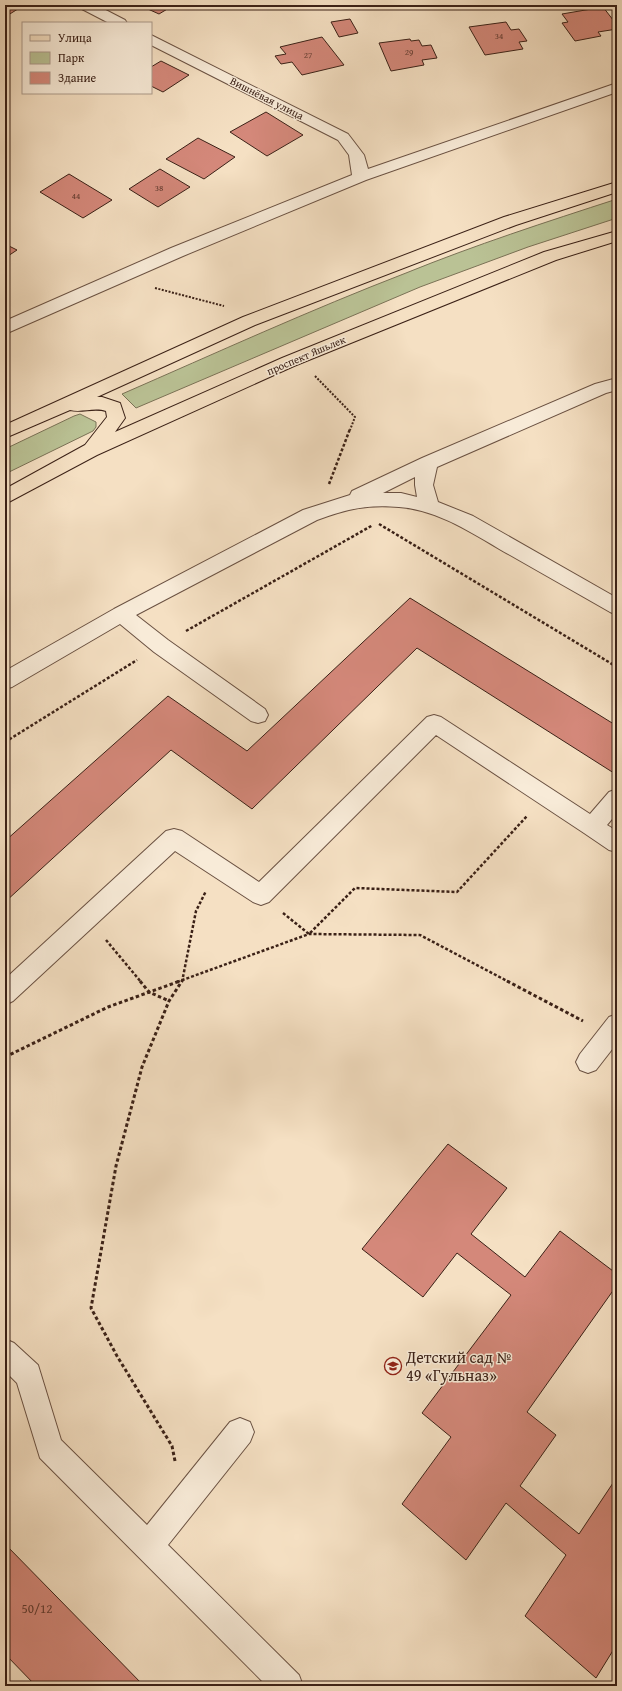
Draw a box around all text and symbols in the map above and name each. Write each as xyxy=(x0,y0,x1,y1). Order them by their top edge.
legend xyxy=(22,22,152,94)
text: Улица xyxy=(58,29,92,46)
house number: 34 xyxy=(495,29,503,42)
house number: 29 xyxy=(405,45,413,58)
house number: 27 xyxy=(304,48,312,61)
text: Парк xyxy=(58,49,85,66)
text: Здание xyxy=(58,69,97,86)
street label: Вишнёвая улица xyxy=(227,72,307,124)
house number: 38 xyxy=(155,181,163,194)
house number: 44 xyxy=(72,189,80,202)
street label: проспект Яшьлек xyxy=(264,331,348,379)
place label: Детский сад № 49 «Гульназ» xyxy=(405,1345,512,1387)
school or university icon: Детский сад № 49 «Гульназ» xyxy=(383,1356,403,1376)
house number: 50/12 xyxy=(21,1599,53,1618)

